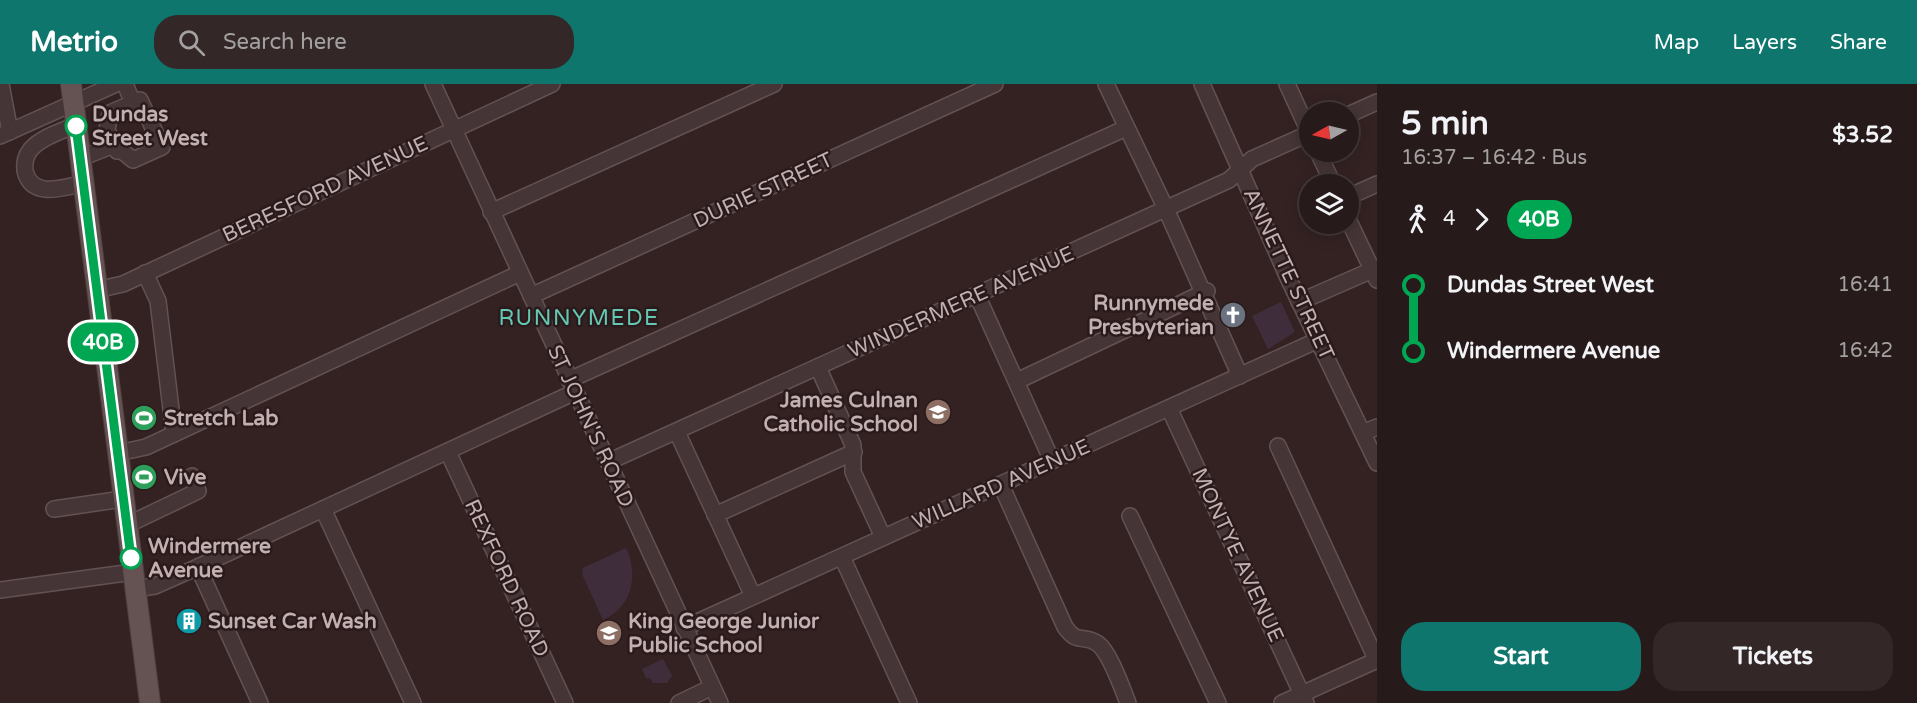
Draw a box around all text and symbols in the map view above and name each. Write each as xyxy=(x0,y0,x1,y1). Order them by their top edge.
search box xyxy=(154,15,574,69)
text: Metrio xyxy=(30,25,118,59)
icon: search xyxy=(175,26,208,59)
text: Search here xyxy=(223,29,347,55)
text: Map xyxy=(1654,30,1699,55)
text: Layers xyxy=(1732,30,1797,55)
text: Share xyxy=(1830,30,1887,55)
place label: Dundas Street West xyxy=(92,102,208,151)
north arrow xyxy=(1299,102,1359,162)
map controls xyxy=(1299,102,1359,234)
text: 5 min xyxy=(1401,104,1489,143)
marker: Dundas Street West xyxy=(65,115,87,137)
text: $3.52 xyxy=(1832,122,1893,148)
street label: BERESFORD AVENUE xyxy=(219,131,432,248)
text: 16:37 – 16:42 · Bus xyxy=(1401,146,1587,170)
street label: DURIE STREET xyxy=(690,147,837,234)
button: layers xyxy=(1299,174,1359,234)
street label: ANNETTE STREET xyxy=(1238,184,1339,364)
icon: walk xyxy=(1401,203,1434,236)
icon: forward xyxy=(1465,203,1498,236)
text: 4 xyxy=(1443,207,1456,231)
text: 40B xyxy=(1519,207,1560,232)
street label: WINDERMERE AVENUE xyxy=(844,241,1078,364)
text: Dundas Street West xyxy=(1447,272,1654,298)
text: 16:41 xyxy=(1838,273,1893,297)
place label: Runnymede Presbyterian xyxy=(1088,291,1214,340)
church icon: Runnymede Presbyterian xyxy=(1218,300,1248,330)
district label: RUNNYMEDE xyxy=(498,305,660,331)
line badge: 40B xyxy=(68,322,138,362)
text: 40B xyxy=(83,330,123,355)
text: Windermere Avenue xyxy=(1447,338,1660,364)
text: 16:42 xyxy=(1838,339,1893,363)
street label: ST JOHN'S ROAD xyxy=(542,341,639,511)
place label: James Culnan Catholic School xyxy=(763,388,918,437)
school or university icon: James Culnan Catholic School xyxy=(923,397,953,427)
sports icon: Stretch Lab xyxy=(129,403,159,433)
place label: Stretch Lab xyxy=(164,406,279,431)
street label: WILLARD AVENUE xyxy=(909,434,1094,535)
sports icon: Vive xyxy=(129,462,159,492)
street label: MONTYE AVENUE xyxy=(1186,464,1289,646)
place label: Vive xyxy=(164,465,207,490)
street label: REXFORD ROAD xyxy=(459,495,554,661)
place label: Windermere Avenue xyxy=(148,534,271,583)
marker: Windermere Avenue xyxy=(120,547,142,569)
building icon: Sunset Car Wash xyxy=(174,606,204,636)
place label: Sunset Car Wash xyxy=(208,609,377,634)
place label: King George Junior Public School xyxy=(628,609,820,658)
school or university icon: King George Junior Public School xyxy=(594,618,624,648)
button: Start xyxy=(1401,622,1641,691)
button: Tickets xyxy=(1653,622,1893,691)

